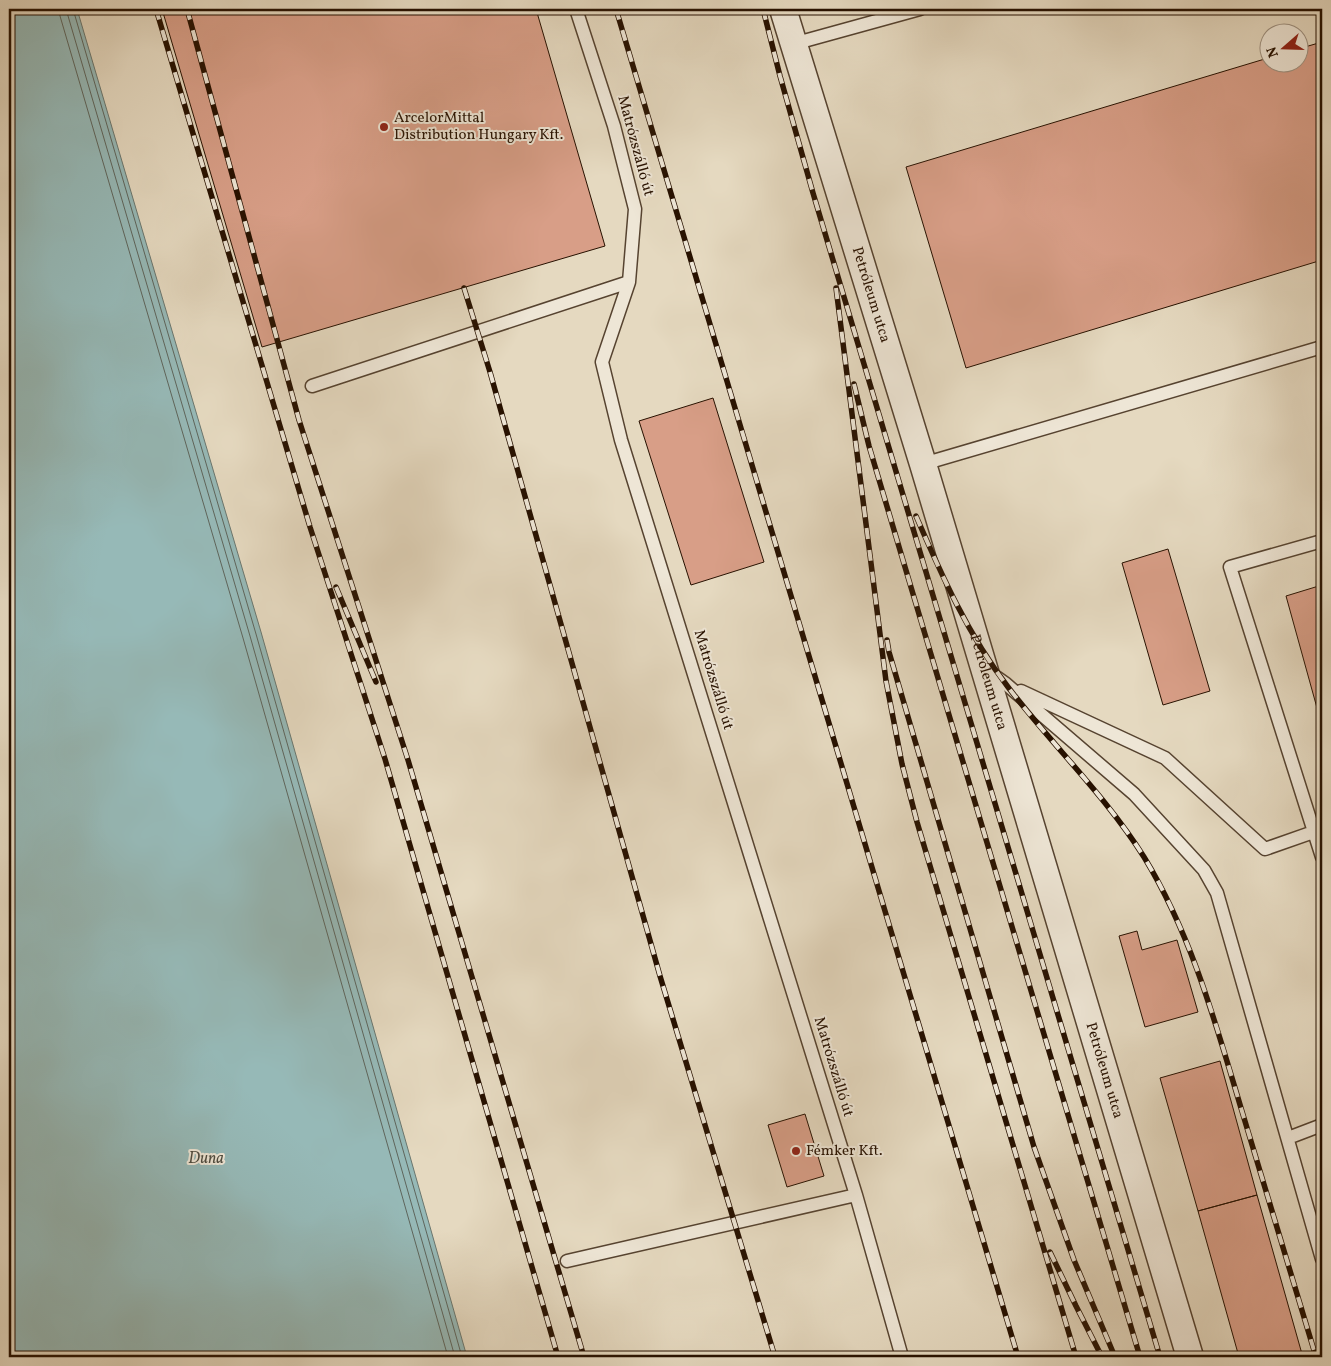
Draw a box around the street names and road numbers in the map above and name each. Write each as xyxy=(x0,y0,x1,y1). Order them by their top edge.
street label: Matrózszálló út xyxy=(611,93,659,199)
street label: Petróleum utca xyxy=(846,244,896,345)
street label: Matrózszálló út xyxy=(688,628,738,732)
street label: Petróleum utca xyxy=(964,632,1013,733)
street label: Matrózszálló út xyxy=(808,1015,858,1119)
street label: Petróleum utca xyxy=(1080,1020,1129,1121)

